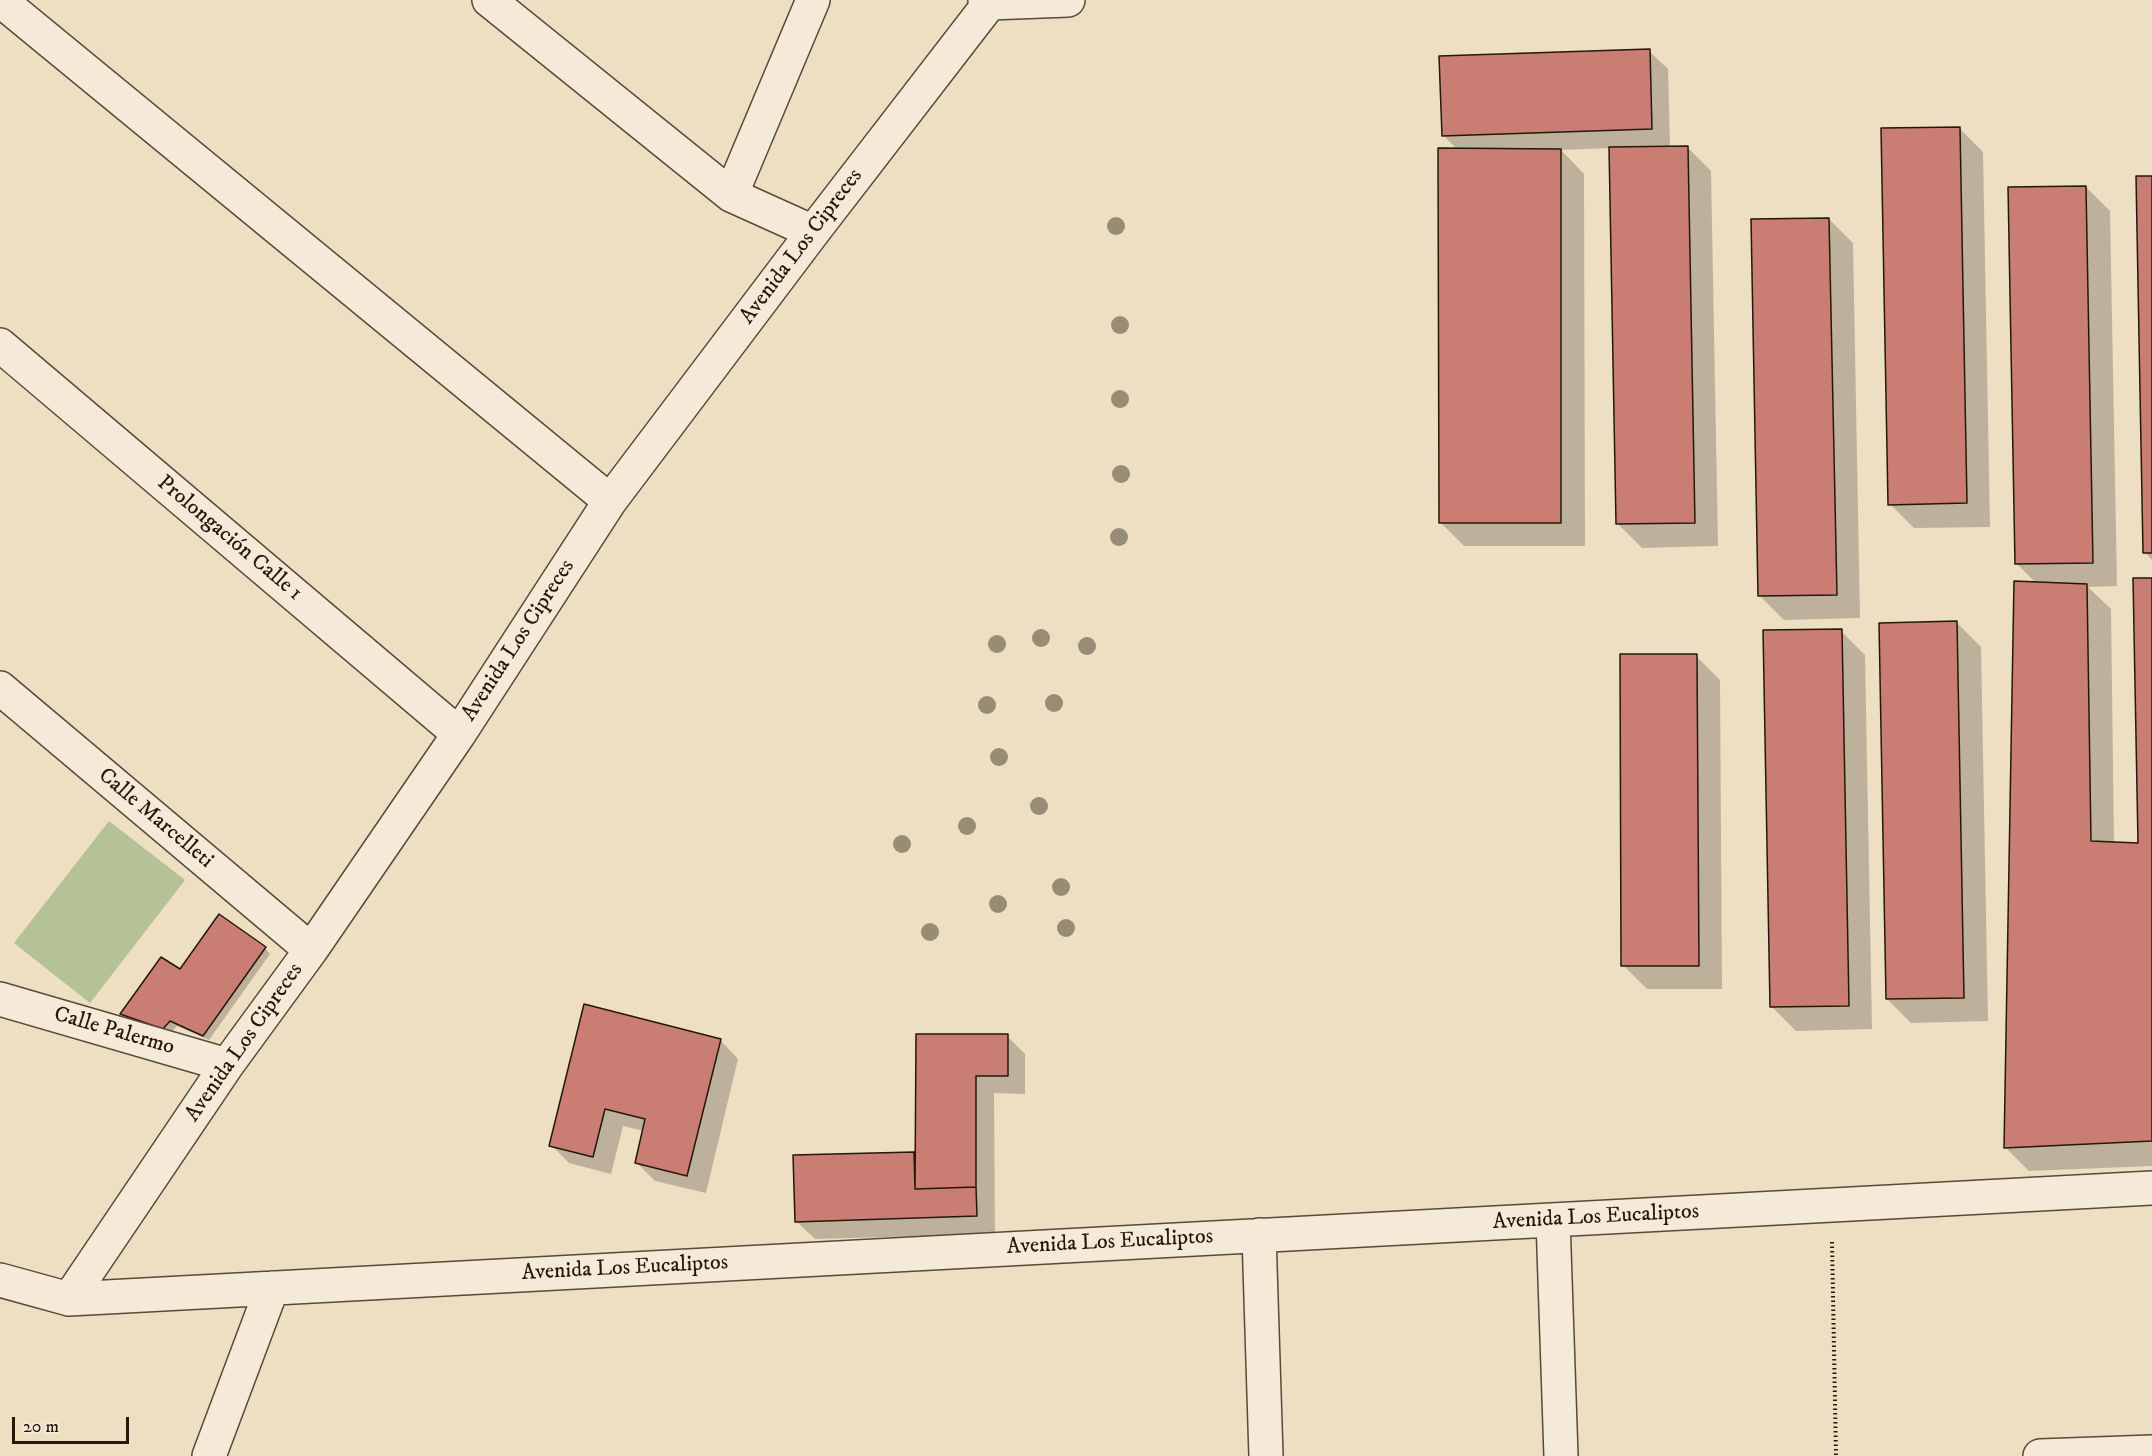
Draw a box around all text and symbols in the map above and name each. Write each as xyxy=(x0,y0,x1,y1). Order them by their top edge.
street label: Avenida Los Cipreces xyxy=(735,164,869,330)
street label: Prolongación Calle 1 xyxy=(151,471,307,607)
street label: Avenida Los Cipreces xyxy=(457,555,581,727)
street label: Calle Marcelleti xyxy=(92,763,218,875)
street label: Avenida Los Cipreces xyxy=(180,959,310,1127)
street label: Calle Palermo xyxy=(51,1002,177,1062)
street label: Avenida Los Eucaliptos xyxy=(1492,1199,1700,1237)
street label: Avenida Los Eucaliptos xyxy=(1006,1224,1214,1262)
street label: Avenida Los Eucaliptos xyxy=(521,1250,729,1288)
scale bar xyxy=(15,1405,132,1443)
text: 20 m xyxy=(23,1416,59,1438)

